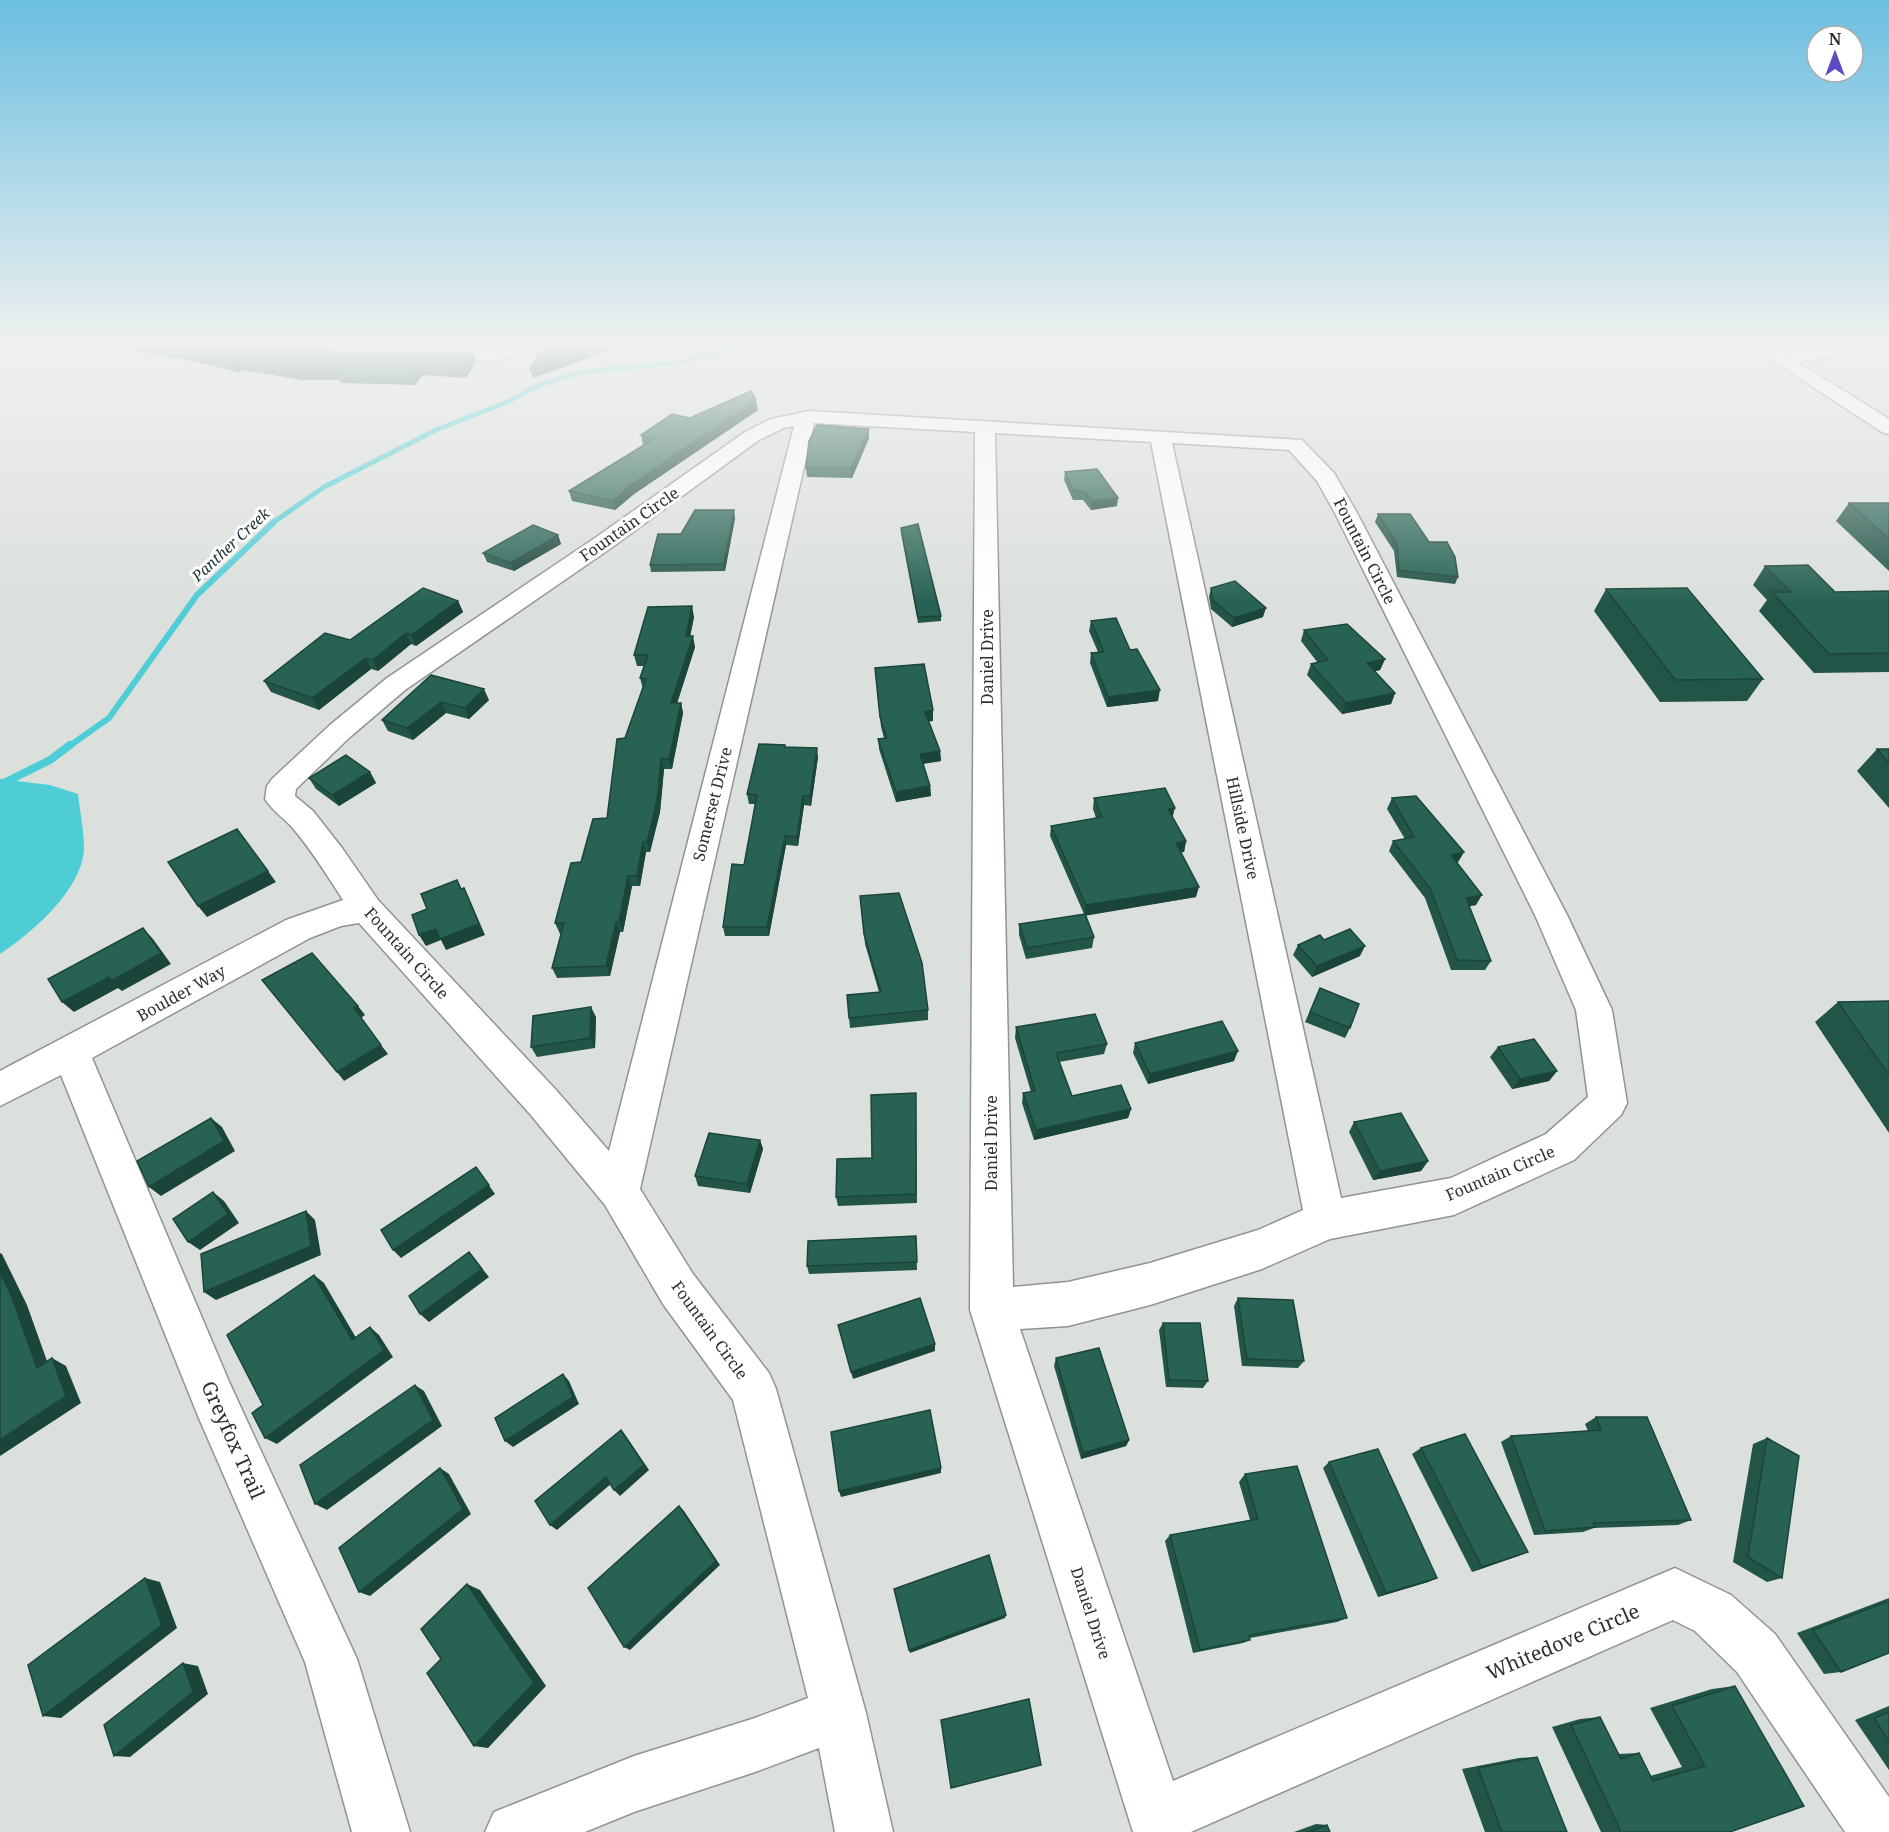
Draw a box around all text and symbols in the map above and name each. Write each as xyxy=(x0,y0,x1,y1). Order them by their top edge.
north arrow xyxy=(1805,24,1865,84)
text: N xyxy=(1829,28,1842,50)
street label: Fountain Circle xyxy=(575,482,683,566)
street label: Fountain Circle xyxy=(1329,494,1401,608)
water label: Panther Creek xyxy=(186,503,274,586)
street label: Daniel Drive xyxy=(976,609,998,705)
street label: Somerset Drive xyxy=(687,745,737,863)
street label: Hillside Drive xyxy=(1221,774,1265,882)
street label: Fountain Circle xyxy=(360,902,454,1004)
street label: Boulder Way xyxy=(133,959,230,1026)
street label: Daniel Drive xyxy=(980,1095,1002,1191)
street label: Fountain Circle xyxy=(1442,1140,1558,1206)
street label: Fountain Circle xyxy=(667,1276,753,1384)
street label: Greyfox Trail xyxy=(195,1377,272,1503)
street label: Daniel Drive xyxy=(1066,1564,1116,1662)
street label: Whitedove Circle xyxy=(1482,1597,1644,1686)

